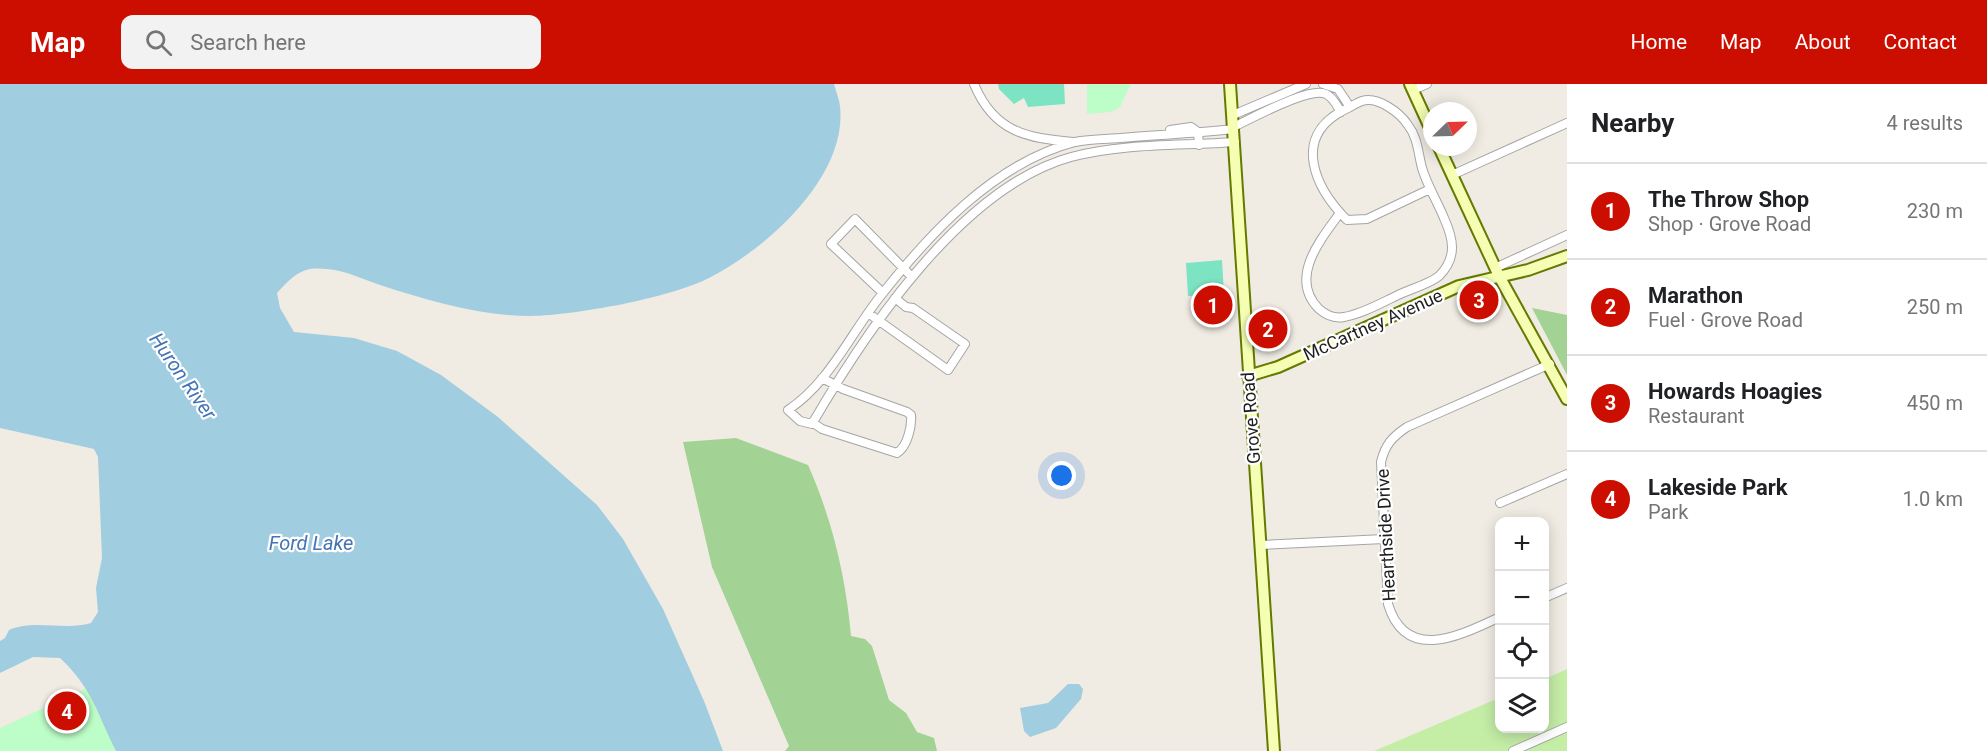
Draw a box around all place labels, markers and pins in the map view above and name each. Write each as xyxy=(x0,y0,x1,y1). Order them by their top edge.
pin: 3 xyxy=(1460,278,1498,322)
pin: 1 xyxy=(1194,282,1232,328)
pin: 2 xyxy=(1248,306,1288,352)
pin: 4 xyxy=(48,688,86,734)

